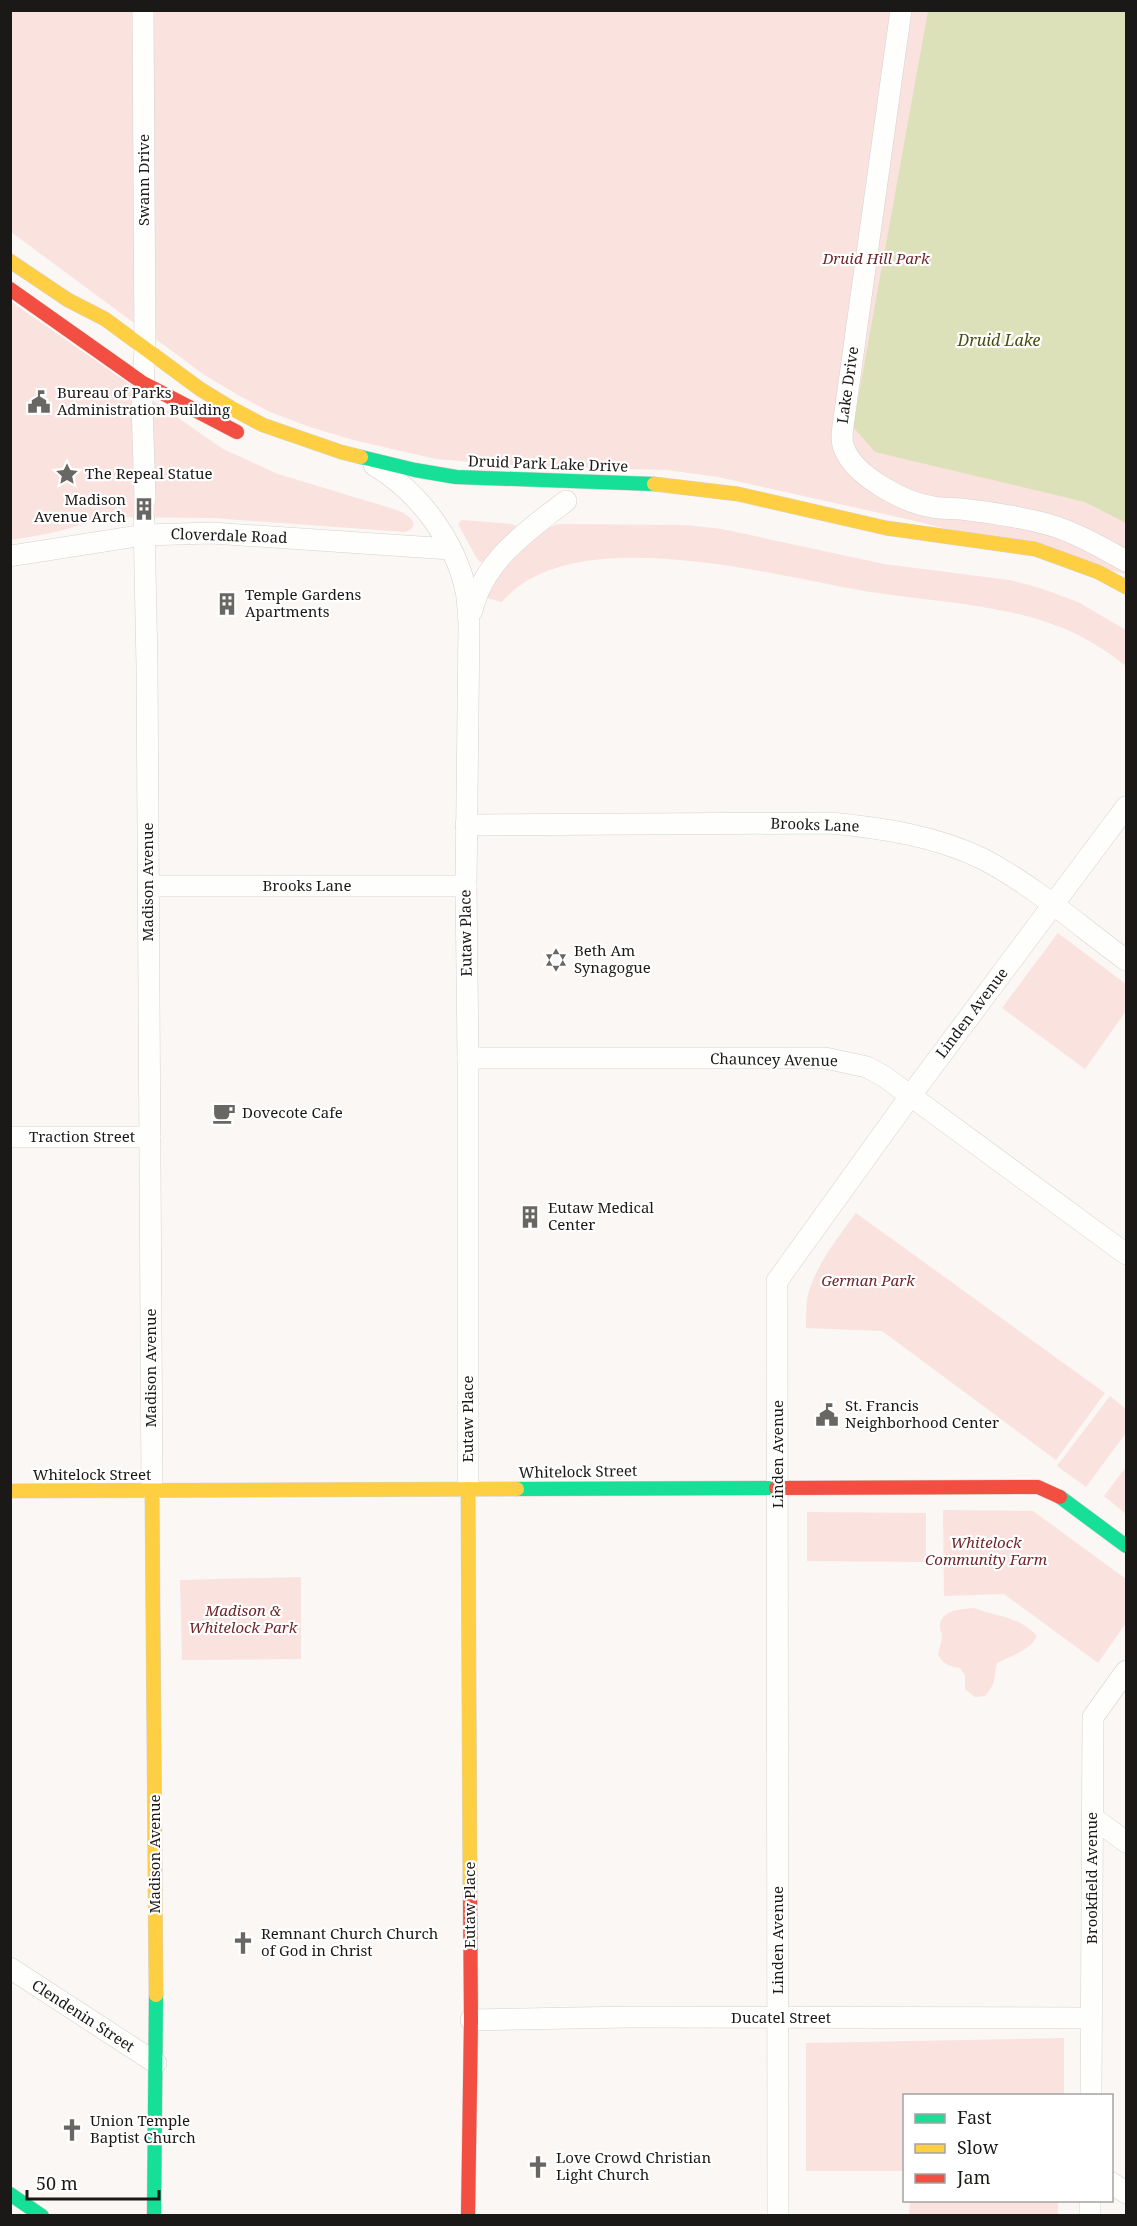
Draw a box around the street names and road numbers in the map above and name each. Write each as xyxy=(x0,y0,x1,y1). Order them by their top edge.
street label: Swann Drive xyxy=(133,134,153,226)
street label: Lake Drive xyxy=(832,345,862,425)
street label: Druid Park Lake Drive xyxy=(468,450,628,476)
street label: Cloverdale Road xyxy=(170,523,288,547)
street label: Brooks Lane xyxy=(770,812,860,836)
street label: Madison Avenue xyxy=(137,822,157,942)
street label: Brooks Lane xyxy=(262,875,352,895)
street label: Eutaw Place xyxy=(454,889,476,977)
street label: Linden Avenue xyxy=(931,963,1012,1062)
street label: Chauncey Avenue xyxy=(710,1048,838,1070)
street label: Traction Street xyxy=(29,1126,135,1146)
street label: Madison Avenue xyxy=(140,1308,160,1428)
street label: Eutaw Place xyxy=(457,1376,477,1463)
street label: Linden Avenue xyxy=(767,1400,787,1508)
street label: Whitelock Street xyxy=(519,1460,637,1482)
street label: Whitelock Street xyxy=(33,1464,151,1484)
street label: Madison Avenue xyxy=(144,1794,164,1914)
street label: Brookfield Avenue xyxy=(1081,1812,1101,1944)
street label: Eutaw Place xyxy=(459,1862,479,1949)
street label: Linden Avenue xyxy=(767,1886,787,1994)
street label: Clendenin Street xyxy=(28,1974,139,2056)
street label: Ducatel Street xyxy=(731,2007,831,2027)

